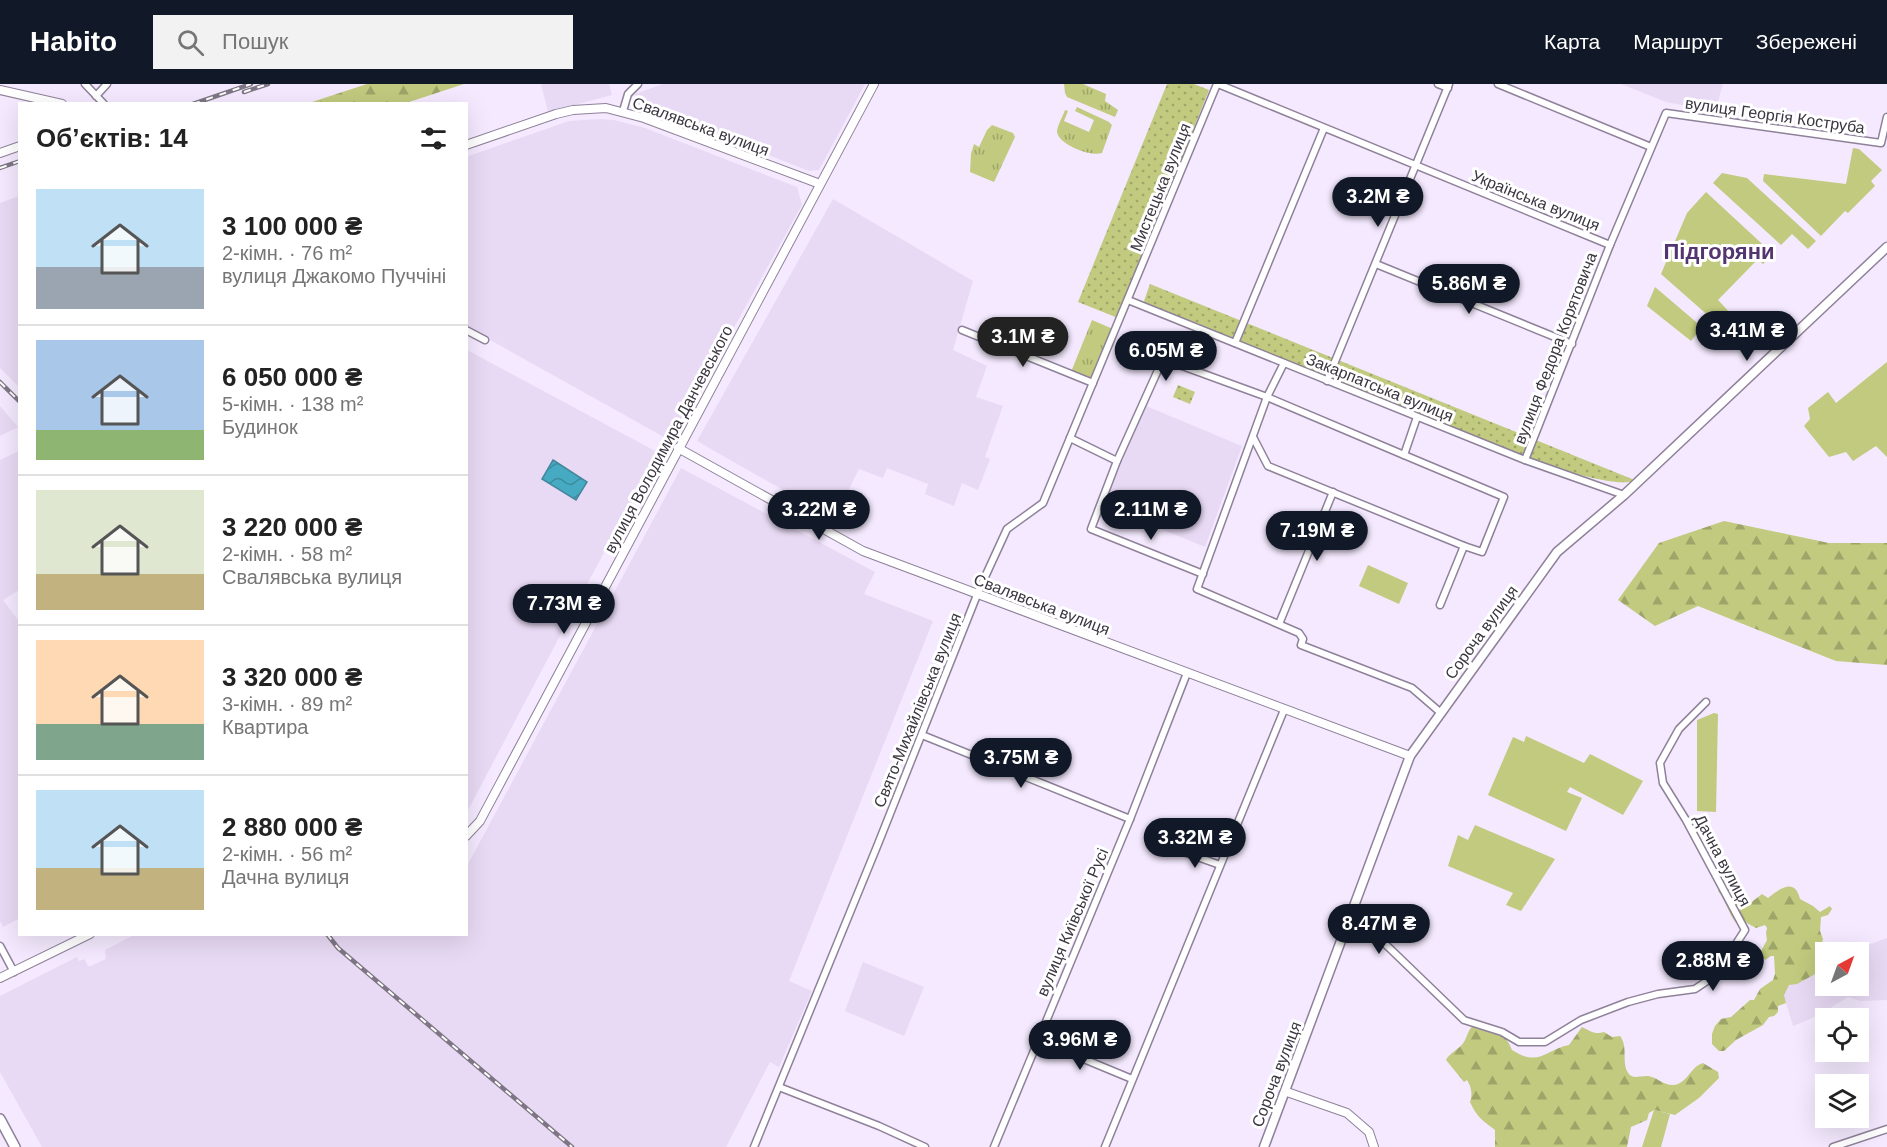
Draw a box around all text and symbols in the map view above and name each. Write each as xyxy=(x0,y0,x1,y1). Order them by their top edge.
search box xyxy=(153,15,573,69)
text: Habito xyxy=(30,26,117,57)
icon: search xyxy=(174,26,207,59)
text: Пошук xyxy=(222,29,288,54)
text: Карта xyxy=(1544,30,1600,53)
text: Маршрут xyxy=(1633,30,1723,53)
text: Збережені xyxy=(1756,30,1857,53)
street label: Свалявська вулиця xyxy=(630,94,771,159)
street label: вулиця Георгія Коструба xyxy=(1684,94,1866,137)
street label: Мистецька вулиця xyxy=(1127,121,1194,254)
icon: filters xyxy=(417,122,450,155)
text: Об’єктів: 14 xyxy=(36,123,188,153)
street label: Українська вулиця xyxy=(1469,167,1602,234)
pin: 3.2M ₴ xyxy=(1329,177,1427,228)
text: 3.2M ₴ xyxy=(1346,185,1410,207)
text: 3 100 000 ₴ xyxy=(222,211,362,241)
icon: home xyxy=(84,213,156,285)
district label: Підгоряни xyxy=(1664,239,1775,264)
text: 2-кімн. · 76 m² xyxy=(222,242,352,264)
street label: вулиця Федора Корятовича xyxy=(1511,250,1600,446)
pin: 5.86M ₴ xyxy=(1414,264,1524,315)
text: вулиця Джакомо Пуччіні xyxy=(222,265,446,287)
text: 5.86M ₴ xyxy=(1432,272,1506,294)
pin: 3.41M ₴ xyxy=(1692,311,1802,362)
pin: 3.1M ₴ xyxy=(974,317,1072,368)
text: 3.41M ₴ xyxy=(1710,319,1784,341)
street label: вулиця Володимира Данчевського xyxy=(601,323,736,556)
text: 3.1M ₴ xyxy=(991,325,1055,347)
pin: 6.05M ₴ xyxy=(1111,331,1221,382)
text: 6.05M ₴ xyxy=(1129,339,1203,361)
street label: Закарпатська вулиця xyxy=(1304,350,1456,425)
text: 6 050 000 ₴ xyxy=(222,362,362,392)
icon: home xyxy=(84,364,156,436)
text: 5-кімн. · 138 m² xyxy=(222,393,363,415)
text: Будинок xyxy=(222,416,298,438)
pin: 3.22M ₴ xyxy=(764,490,874,541)
pin: 2.11M ₴ xyxy=(1096,490,1206,541)
text: 3.22M ₴ xyxy=(782,498,856,520)
text: 2.11M ₴ xyxy=(1114,498,1188,520)
pin: 7.19M ₴ xyxy=(1262,511,1372,562)
text: 3 220 000 ₴ xyxy=(222,512,362,542)
icon: home xyxy=(84,514,156,586)
text: 7.19M ₴ xyxy=(1280,519,1354,541)
text: 2-кімн. · 58 m² xyxy=(222,543,352,565)
text: Свалявська вулиця xyxy=(222,566,402,588)
street label: Свалявська вулиця xyxy=(972,571,1112,638)
street label: Сороча вулиця xyxy=(1442,582,1521,682)
pin: 7.73M ₴ xyxy=(509,584,619,635)
text: 7.73M ₴ xyxy=(527,592,601,614)
street label: Свято-Михайлівська вулиця xyxy=(871,611,964,810)
text: 3 320 000 ₴ xyxy=(222,662,362,692)
icon: home xyxy=(84,664,156,736)
text: 3-кімн. · 89 m² xyxy=(222,693,352,715)
text: Квартира xyxy=(222,716,308,738)
pin: 3.75M ₴ xyxy=(966,738,1076,789)
text: 3.75M ₴ xyxy=(984,746,1058,768)
street label: Дачна вулиця xyxy=(1691,811,1754,909)
text: 2 880 000 ₴ xyxy=(222,812,362,842)
icon: home xyxy=(84,814,156,886)
pin: 3.32M ₴ xyxy=(1140,818,1250,869)
text: 3.32M ₴ xyxy=(1158,826,1232,848)
text: 2-кімн. · 56 m² xyxy=(222,843,352,865)
street label: вулиця Київської Русі xyxy=(1034,846,1111,999)
text: Дачна вулиця xyxy=(222,866,349,888)
pin: 8.47M ₴ xyxy=(1324,904,1434,955)
text: 8.47M ₴ xyxy=(1342,912,1416,934)
pin: 2.88M ₴ xyxy=(1658,941,1768,992)
north arrow xyxy=(1815,942,1869,996)
map controls xyxy=(1815,942,1869,1128)
text: 2.88M ₴ xyxy=(1676,949,1750,971)
button: locate xyxy=(1815,1008,1869,1062)
street label: Сороча вулиця xyxy=(1249,1019,1304,1129)
pin: 3.96M ₴ xyxy=(1025,1020,1135,1071)
text: 3.96M ₴ xyxy=(1043,1028,1117,1050)
button: layers xyxy=(1815,1074,1869,1128)

